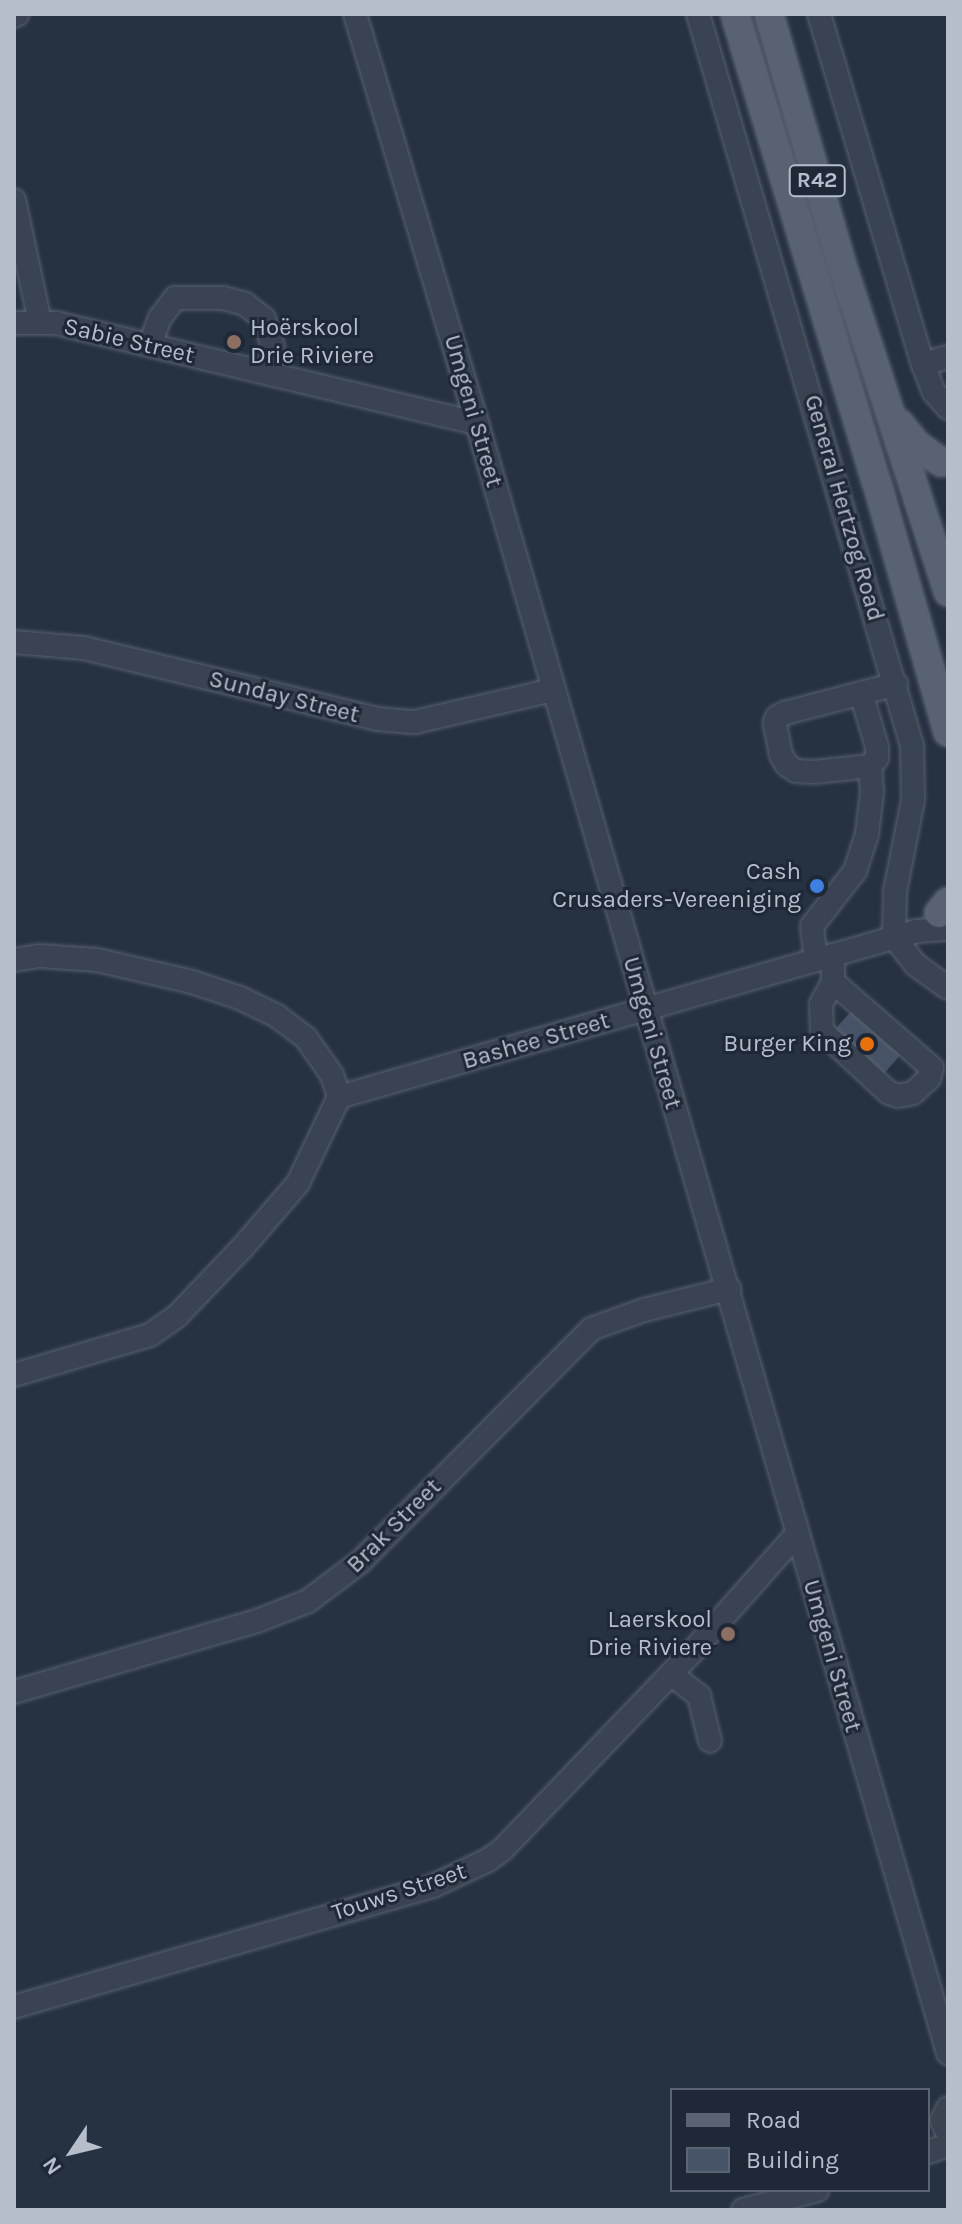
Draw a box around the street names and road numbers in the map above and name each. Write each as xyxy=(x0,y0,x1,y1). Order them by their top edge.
road number: R42 xyxy=(787,163,847,199)
street label: Sabie Street xyxy=(61,312,197,370)
street label: Umgeni Street xyxy=(437,331,509,491)
street label: General Hertzog Road xyxy=(798,392,890,624)
street label: Sunday Street xyxy=(206,664,362,730)
street label: Umgeni Street xyxy=(616,953,688,1113)
street label: Bashee Street xyxy=(459,1006,613,1076)
street label: Brak Street xyxy=(341,1473,447,1579)
street label: Umgeni Street xyxy=(796,1576,868,1736)
street label: Touws Street xyxy=(328,1857,470,1927)

